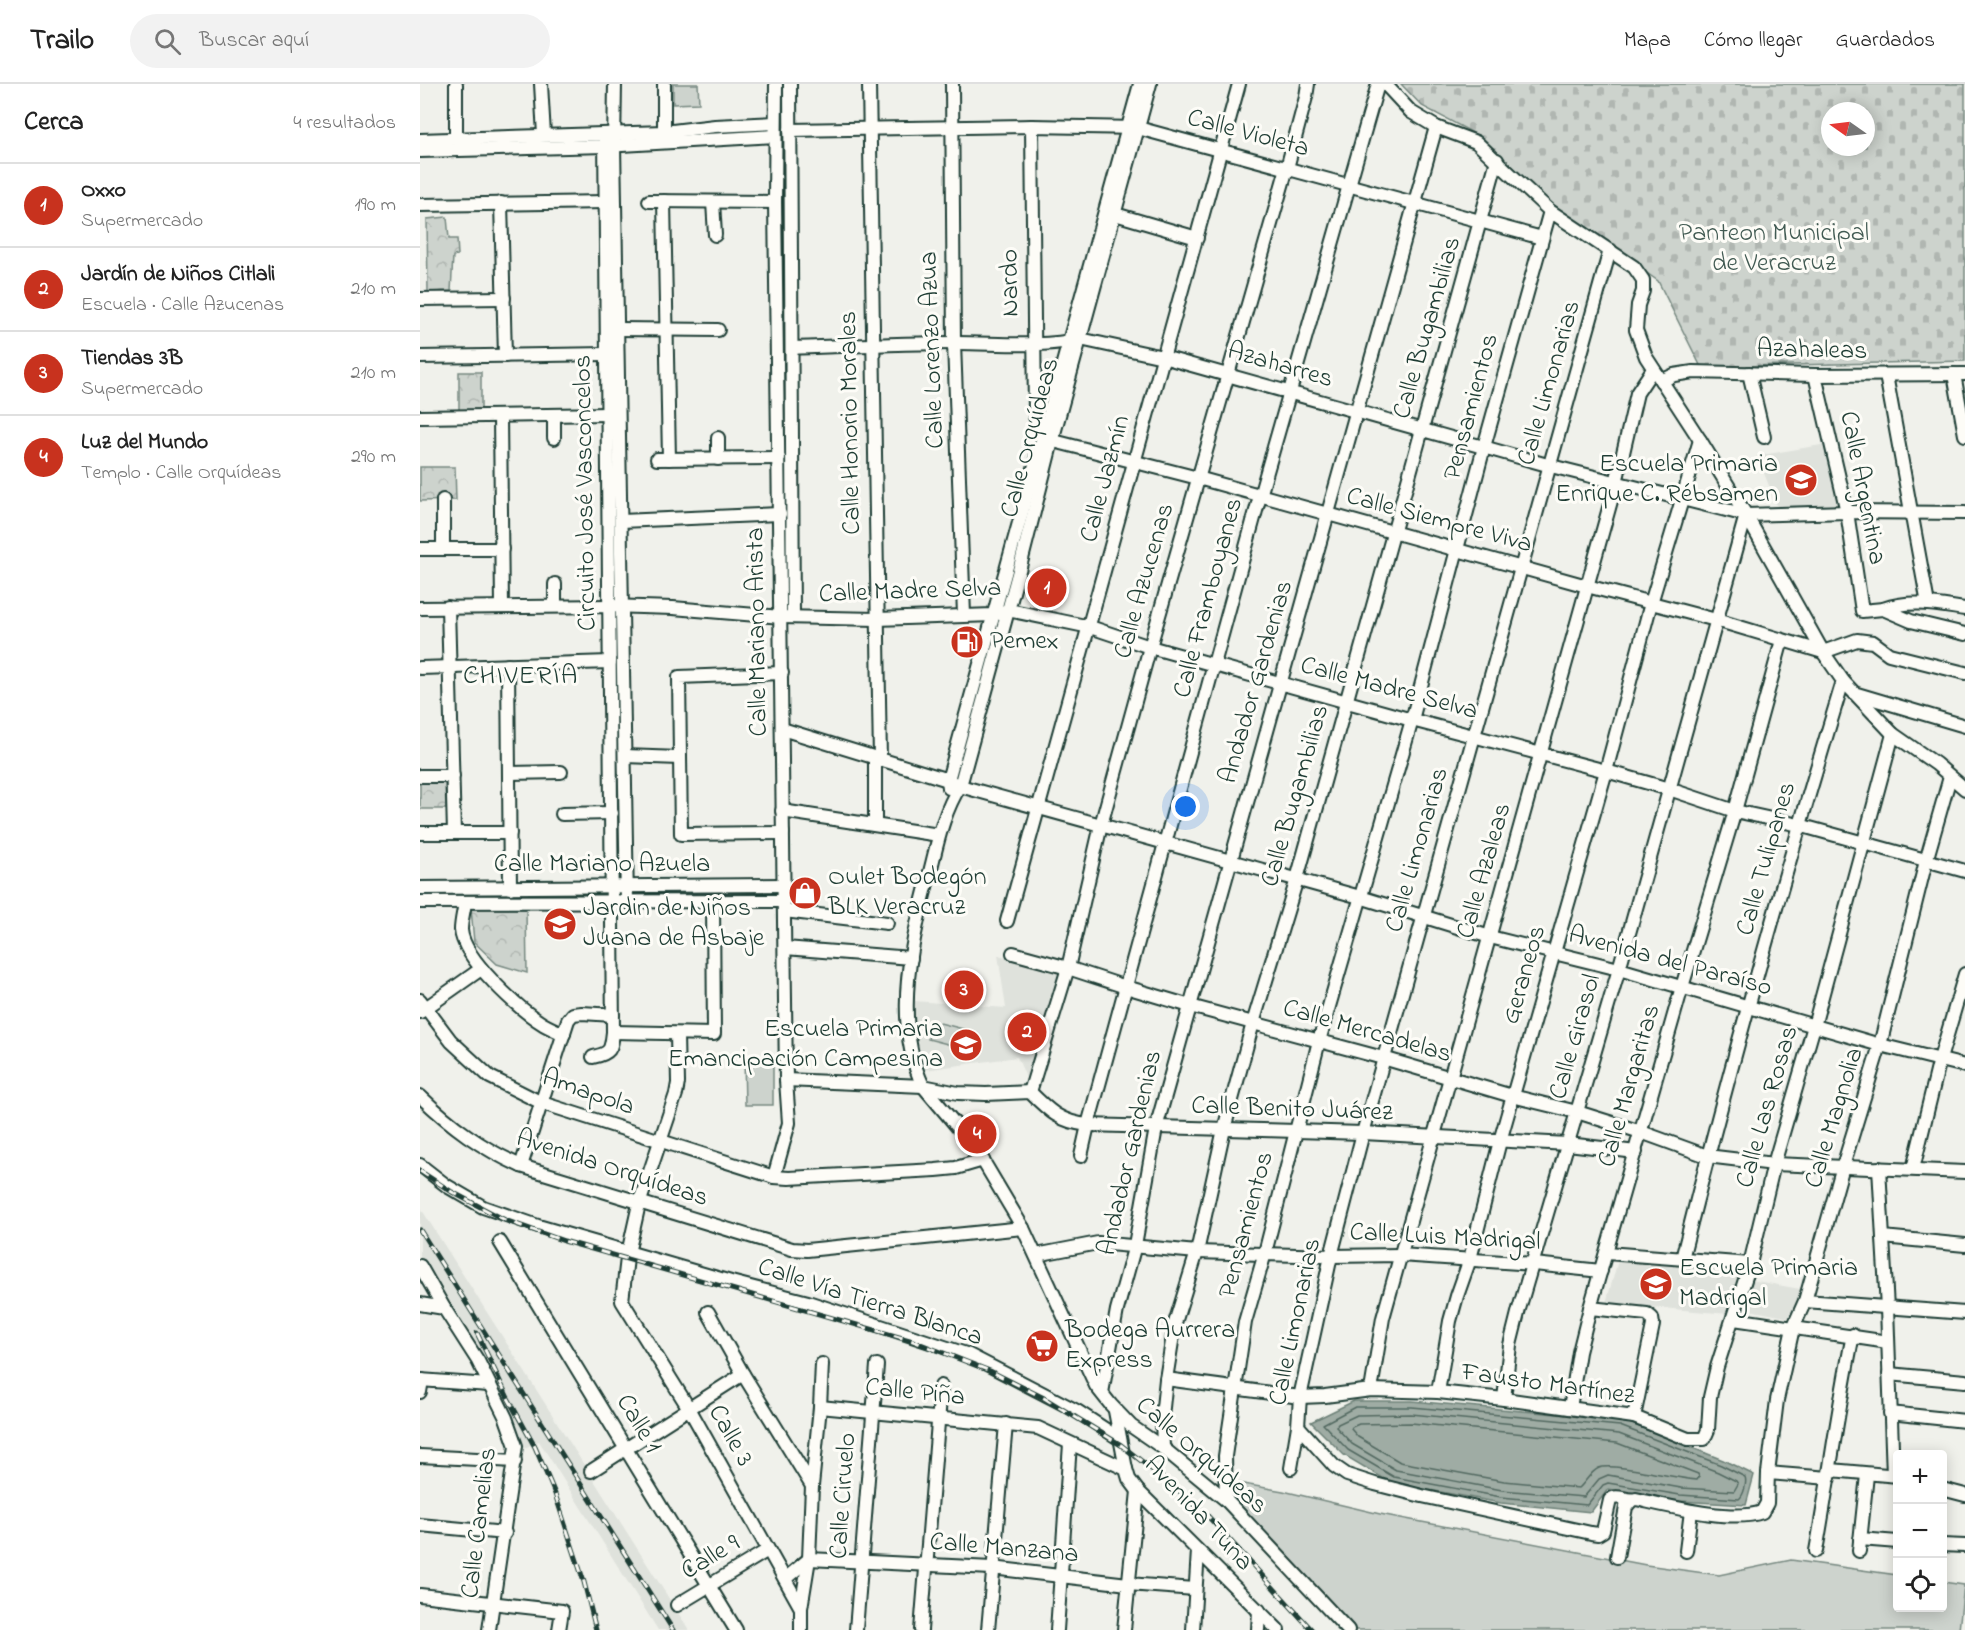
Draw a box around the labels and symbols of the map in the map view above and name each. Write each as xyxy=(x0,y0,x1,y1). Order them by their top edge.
street label: Calle Violeta xyxy=(1183,99,1313,169)
north arrow xyxy=(1821,102,1875,156)
park label: Panteon Municipal de Veracruz xyxy=(1679,215,1869,283)
street label: Calle Bugambilias xyxy=(1384,232,1472,424)
street label: Nardo xyxy=(991,249,1031,317)
street label: Calle Lorenzo Azua xyxy=(911,251,955,449)
street label: Calle Limonarias xyxy=(1508,296,1592,470)
street label: Calle Honorio Morales xyxy=(830,311,872,535)
street label: Pensamientos xyxy=(1434,330,1510,484)
street label: Azahaleas xyxy=(1756,331,1868,371)
street label: Azaharres xyxy=(1223,333,1337,399)
street label: Calle Orquídeas xyxy=(991,354,1071,522)
street label: Circuito José Vasconcelos xyxy=(565,355,607,631)
street label: Calle Argentina xyxy=(1828,408,1896,568)
street label: Calle Jazmín xyxy=(1071,411,1141,547)
place label: Escuela Primaria Enrique C. Rébsamen xyxy=(1555,446,1778,514)
school or university icon: Escuela Primaria Enrique C. Rébsamen xyxy=(1783,462,1819,498)
street label: Calle Siempre Viva xyxy=(1342,478,1536,564)
street label: Calle Framboyanes xyxy=(1164,494,1254,702)
street label: Calle Azucenas xyxy=(1105,499,1185,663)
street label: Calle Mariano Arista xyxy=(737,527,779,737)
pin: 1 xyxy=(1028,566,1066,610)
street label: Calle Madre Selva xyxy=(818,570,1002,614)
street label: Andador Gardenias xyxy=(1210,576,1304,788)
place label: Pemex xyxy=(990,623,1059,661)
fuel station icon: Pemex xyxy=(949,624,985,660)
street label: Calle Madre Selva xyxy=(1296,647,1482,731)
district label: CHIVERÍA xyxy=(463,657,579,696)
street label: Calle Bugambilias xyxy=(1252,700,1340,892)
street label: Calle Limonarias xyxy=(1376,763,1460,937)
street label: Calle Tulipanes xyxy=(1727,778,1807,940)
your location xyxy=(1171,792,1200,821)
street label: Calle Azaleas xyxy=(1448,799,1522,943)
street label: Calle Mariano Azuela xyxy=(494,846,710,884)
place label: Oulet Bodegón BLK Veracruz xyxy=(827,859,986,927)
shop icon: Oulet Bodegón BLK Veracruz xyxy=(787,875,823,911)
place label: Jardin de Niños Juana de Asbaje xyxy=(583,890,765,958)
school or university icon: Jardin de Niños Juana de Asbaje xyxy=(542,906,578,942)
street label: Avenida del Paraíso xyxy=(1564,917,1776,1007)
street label: Geraneos xyxy=(1493,921,1557,1029)
pin: 3 xyxy=(944,968,984,1012)
street label: Calle Girasol xyxy=(1540,970,1612,1104)
street label: Calle Mercadelas xyxy=(1278,990,1456,1074)
street label: Calle Margaritas xyxy=(1589,1000,1671,1172)
pin: 2 xyxy=(1008,1010,1046,1054)
place label: Escuela Primaria Emancipación Campesina xyxy=(668,1011,943,1079)
street label: Calle Las Rosas xyxy=(1727,1021,1809,1193)
school or university icon: Escuela Primaria Emancipación Campesina xyxy=(948,1027,984,1063)
street label: Calle Magnolia xyxy=(1796,1043,1874,1193)
street label: Andador Gardenias xyxy=(1089,1047,1173,1259)
street label: Amapola xyxy=(537,1059,639,1127)
street label: Calle Benito Juárez xyxy=(1190,1087,1394,1133)
pin: 4 xyxy=(958,1112,996,1156)
street label: Avenida Orquídeas xyxy=(511,1120,713,1218)
street label: Pensamientos xyxy=(1209,1148,1285,1302)
street label: Calle Luis Madrigal xyxy=(1348,1214,1542,1262)
street label: Calle Limonarias xyxy=(1260,1235,1332,1409)
street label: Calle Vía Tierra Blanca xyxy=(753,1249,987,1357)
place label: Escuela Primaria Madrigal xyxy=(1679,1250,1858,1318)
school or university icon: Escuela Primaria Madrigal xyxy=(1638,1266,1674,1302)
place label: Bodega Aurrera Express xyxy=(1064,1312,1235,1380)
supermarket icon: Bodega Aurrera Express xyxy=(1024,1328,1060,1364)
street label: Fausto Martínez xyxy=(1458,1354,1637,1416)
street label: Calle Piña xyxy=(863,1369,967,1417)
street label: Calle 1 xyxy=(605,1387,671,1461)
street label: Calle Orquídeas xyxy=(1127,1388,1275,1524)
street label: Calle 3 xyxy=(697,1398,763,1474)
street label: Calle Ciruelo xyxy=(821,1432,867,1560)
street label: Calle Camelias xyxy=(452,1445,508,1601)
street label: Avenida Tuna xyxy=(1134,1448,1262,1580)
street label: Calle Manzana xyxy=(928,1524,1080,1574)
street label: Calle 9 xyxy=(674,1525,748,1591)

